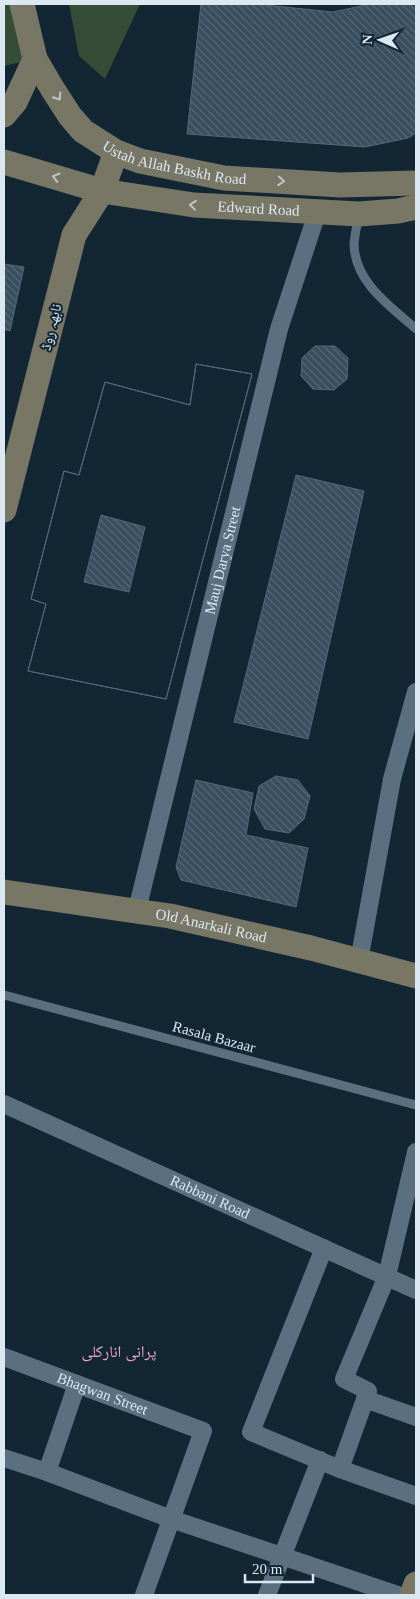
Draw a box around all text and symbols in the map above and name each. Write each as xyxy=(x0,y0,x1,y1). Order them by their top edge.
north arrow xyxy=(355,15,405,65)
text: N xyxy=(360,34,375,45)
one-way arrow xyxy=(51,92,61,101)
street label: Ustah Allah Baskh Road xyxy=(100,138,247,187)
one-way arrow xyxy=(51,172,60,183)
one-way arrow xyxy=(277,176,285,187)
street label: Edward Road xyxy=(217,198,301,219)
one-way arrow xyxy=(189,200,197,211)
street label: نابھہ روڈ xyxy=(37,302,65,352)
street label: Mauj Darya Street xyxy=(202,504,244,616)
street label: Old Anarkali Road xyxy=(155,906,269,946)
street label: Rasala Bazaar xyxy=(171,1018,257,1056)
street label: Rabbani Road xyxy=(168,1172,253,1222)
district label: پرانی انارکلی xyxy=(81,1343,157,1362)
street label: Bhagwan Street xyxy=(55,1369,151,1418)
scale bar xyxy=(245,1552,312,1584)
text: 20 m xyxy=(252,1561,283,1577)

